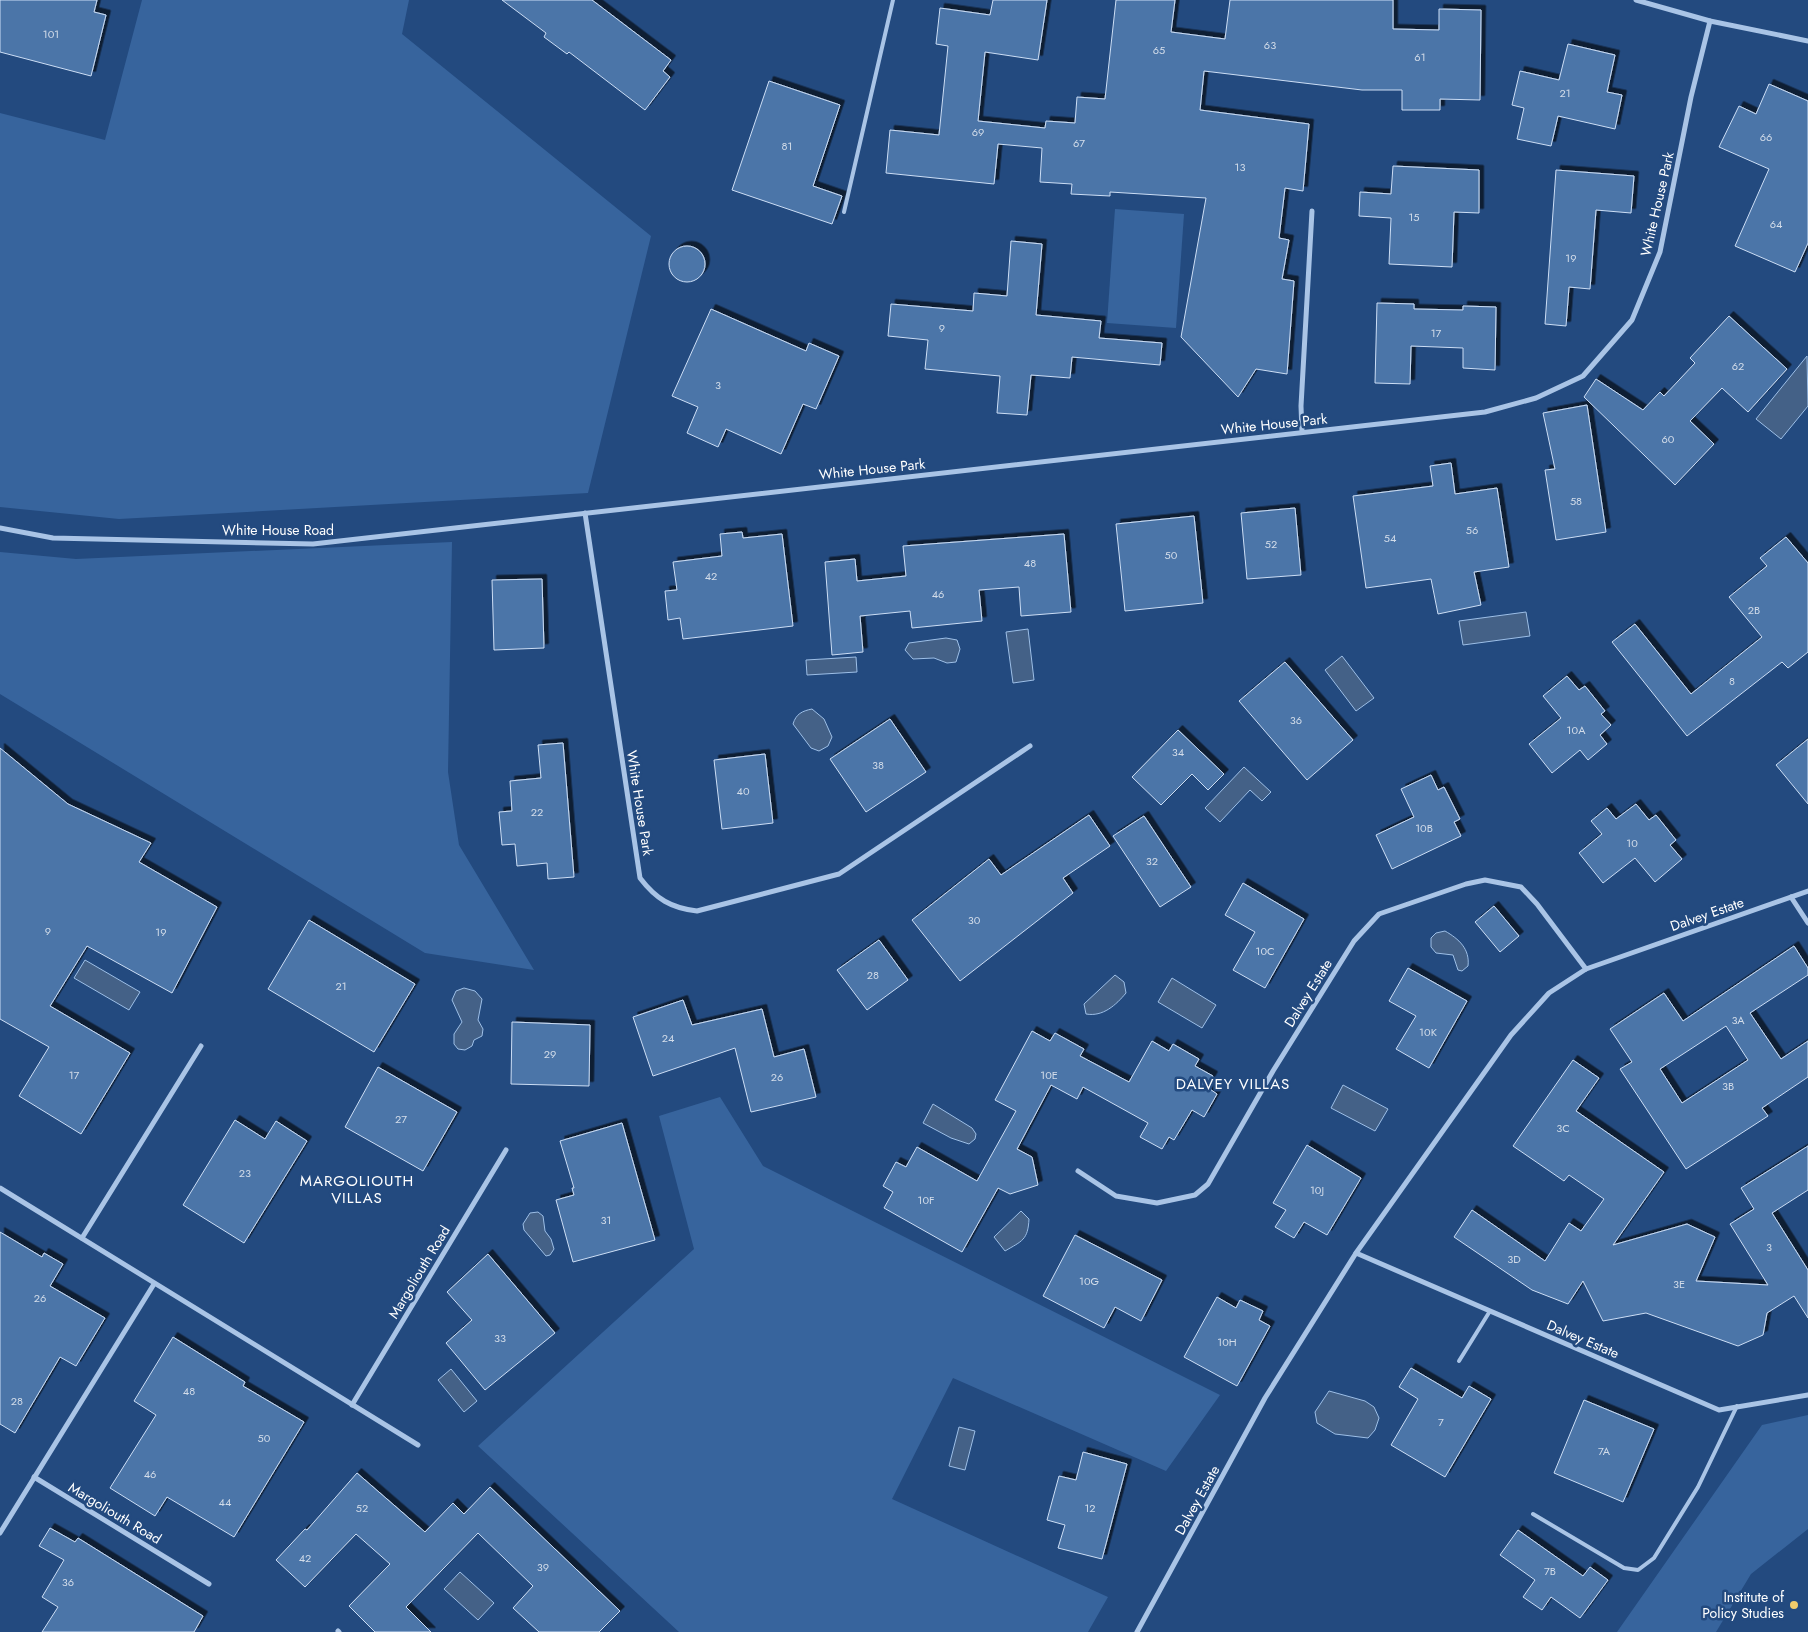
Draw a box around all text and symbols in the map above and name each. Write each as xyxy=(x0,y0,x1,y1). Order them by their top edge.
house number: 101 xyxy=(43,26,59,42)
house number: 63 xyxy=(1264,37,1276,53)
house number: 65 xyxy=(1153,42,1165,58)
house number: 61 xyxy=(1414,49,1426,65)
house number: 21 xyxy=(1559,85,1571,101)
house number: 69 xyxy=(972,124,984,140)
house number: 66 xyxy=(1760,129,1772,145)
house number: 67 xyxy=(1073,135,1085,151)
house number: 81 xyxy=(782,138,792,154)
street label: White House Park xyxy=(1635,149,1679,258)
house number: 13 xyxy=(1235,159,1245,175)
house number: 15 xyxy=(1408,209,1420,225)
house number: 64 xyxy=(1770,216,1783,232)
house number: 19 xyxy=(1565,250,1577,266)
house number: 9 xyxy=(939,320,945,336)
house number: 17 xyxy=(1431,325,1442,341)
house number: 62 xyxy=(1732,358,1744,374)
house number: 3 xyxy=(715,377,721,393)
street label: White House Park xyxy=(1220,408,1329,440)
house number: 60 xyxy=(1662,431,1675,447)
street label: White House Park xyxy=(818,453,927,485)
house number: 58 xyxy=(1570,493,1582,509)
street label: White House Road xyxy=(222,520,334,540)
house number: 56 xyxy=(1466,522,1478,538)
house number: 54 xyxy=(1384,530,1397,546)
house number: 52 xyxy=(1265,536,1277,552)
house number: 50 xyxy=(1165,547,1178,563)
house number: 48 xyxy=(1024,555,1036,571)
house number: 42 xyxy=(705,568,717,584)
house number: 46 xyxy=(932,586,944,602)
house number: 2B xyxy=(1748,602,1760,618)
house number: 8 xyxy=(1729,673,1735,689)
house number: 36 xyxy=(1290,712,1302,728)
house number: 10A xyxy=(1567,722,1586,738)
house number: 34 xyxy=(1172,744,1185,760)
street label: White House Park xyxy=(622,749,658,858)
house number: 38 xyxy=(872,757,884,773)
house number: 40 xyxy=(736,783,750,799)
house number: 22 xyxy=(531,804,543,820)
house number: 10B xyxy=(1415,820,1433,836)
house number: 10 xyxy=(1626,835,1638,851)
house number: 32 xyxy=(1146,853,1158,869)
street label: Dalvey Estate xyxy=(1667,892,1747,936)
house number: 30 xyxy=(968,912,981,928)
house number: 9 xyxy=(45,923,51,939)
house number: 19 xyxy=(155,924,167,940)
house number: 10C xyxy=(1255,943,1275,959)
street label: Dalvey Estate xyxy=(1279,955,1337,1031)
house number: 28 xyxy=(867,967,879,983)
house number: 21 xyxy=(335,978,347,994)
house number: 3A xyxy=(1731,1012,1745,1028)
house number: 10K xyxy=(1419,1024,1438,1040)
house number: 24 xyxy=(662,1030,675,1046)
house number: 29 xyxy=(544,1046,556,1062)
house number: 17 xyxy=(69,1067,80,1083)
house number: 10E xyxy=(1040,1067,1058,1083)
house number: 26 xyxy=(771,1069,783,1085)
district label: DALVEY VILLAS xyxy=(1176,1073,1290,1095)
house number: 3B xyxy=(1722,1078,1734,1094)
house number: 27 xyxy=(395,1111,407,1127)
house number: 3C xyxy=(1556,1120,1570,1136)
house number: 23 xyxy=(239,1165,251,1181)
district label: MARGOLIOUTH VILLAS xyxy=(300,1170,414,1209)
house number: 10J xyxy=(1310,1182,1324,1198)
house number: 10F xyxy=(917,1192,935,1208)
house number: 31 xyxy=(601,1212,611,1228)
street label: Margoliouth Road xyxy=(383,1222,455,1322)
house number: 3 xyxy=(1766,1239,1772,1255)
house number: 3D xyxy=(1507,1251,1521,1267)
house number: 10G xyxy=(1079,1273,1100,1289)
house number: 3E xyxy=(1673,1276,1685,1292)
house number: 26 xyxy=(34,1290,46,1306)
street label: Dalvey Estate xyxy=(1544,1315,1622,1363)
house number: 33 xyxy=(494,1330,506,1346)
house number: 10H xyxy=(1217,1334,1237,1350)
house number: 48 xyxy=(183,1383,195,1399)
house number: 28 xyxy=(11,1393,23,1409)
house number: 7 xyxy=(1438,1414,1444,1430)
house number: 50 xyxy=(258,1430,271,1446)
house number: 7A xyxy=(1598,1443,1611,1459)
street label: Dalvey Estate xyxy=(1170,1462,1224,1538)
house number: 46 xyxy=(144,1466,156,1482)
street label: Margoliouth Road xyxy=(65,1477,165,1549)
house number: 44 xyxy=(219,1494,232,1510)
house number: 52 xyxy=(356,1500,368,1516)
house number: 12 xyxy=(1084,1500,1096,1516)
house number: 42 xyxy=(299,1550,311,1566)
house number: 39 xyxy=(537,1559,549,1575)
house number: 7B xyxy=(1544,1563,1556,1579)
house number: 36 xyxy=(62,1574,74,1590)
place label: Institute of Policy Studies xyxy=(1702,1587,1785,1623)
marker: Institute of Policy Studies xyxy=(1788,1599,1800,1611)

